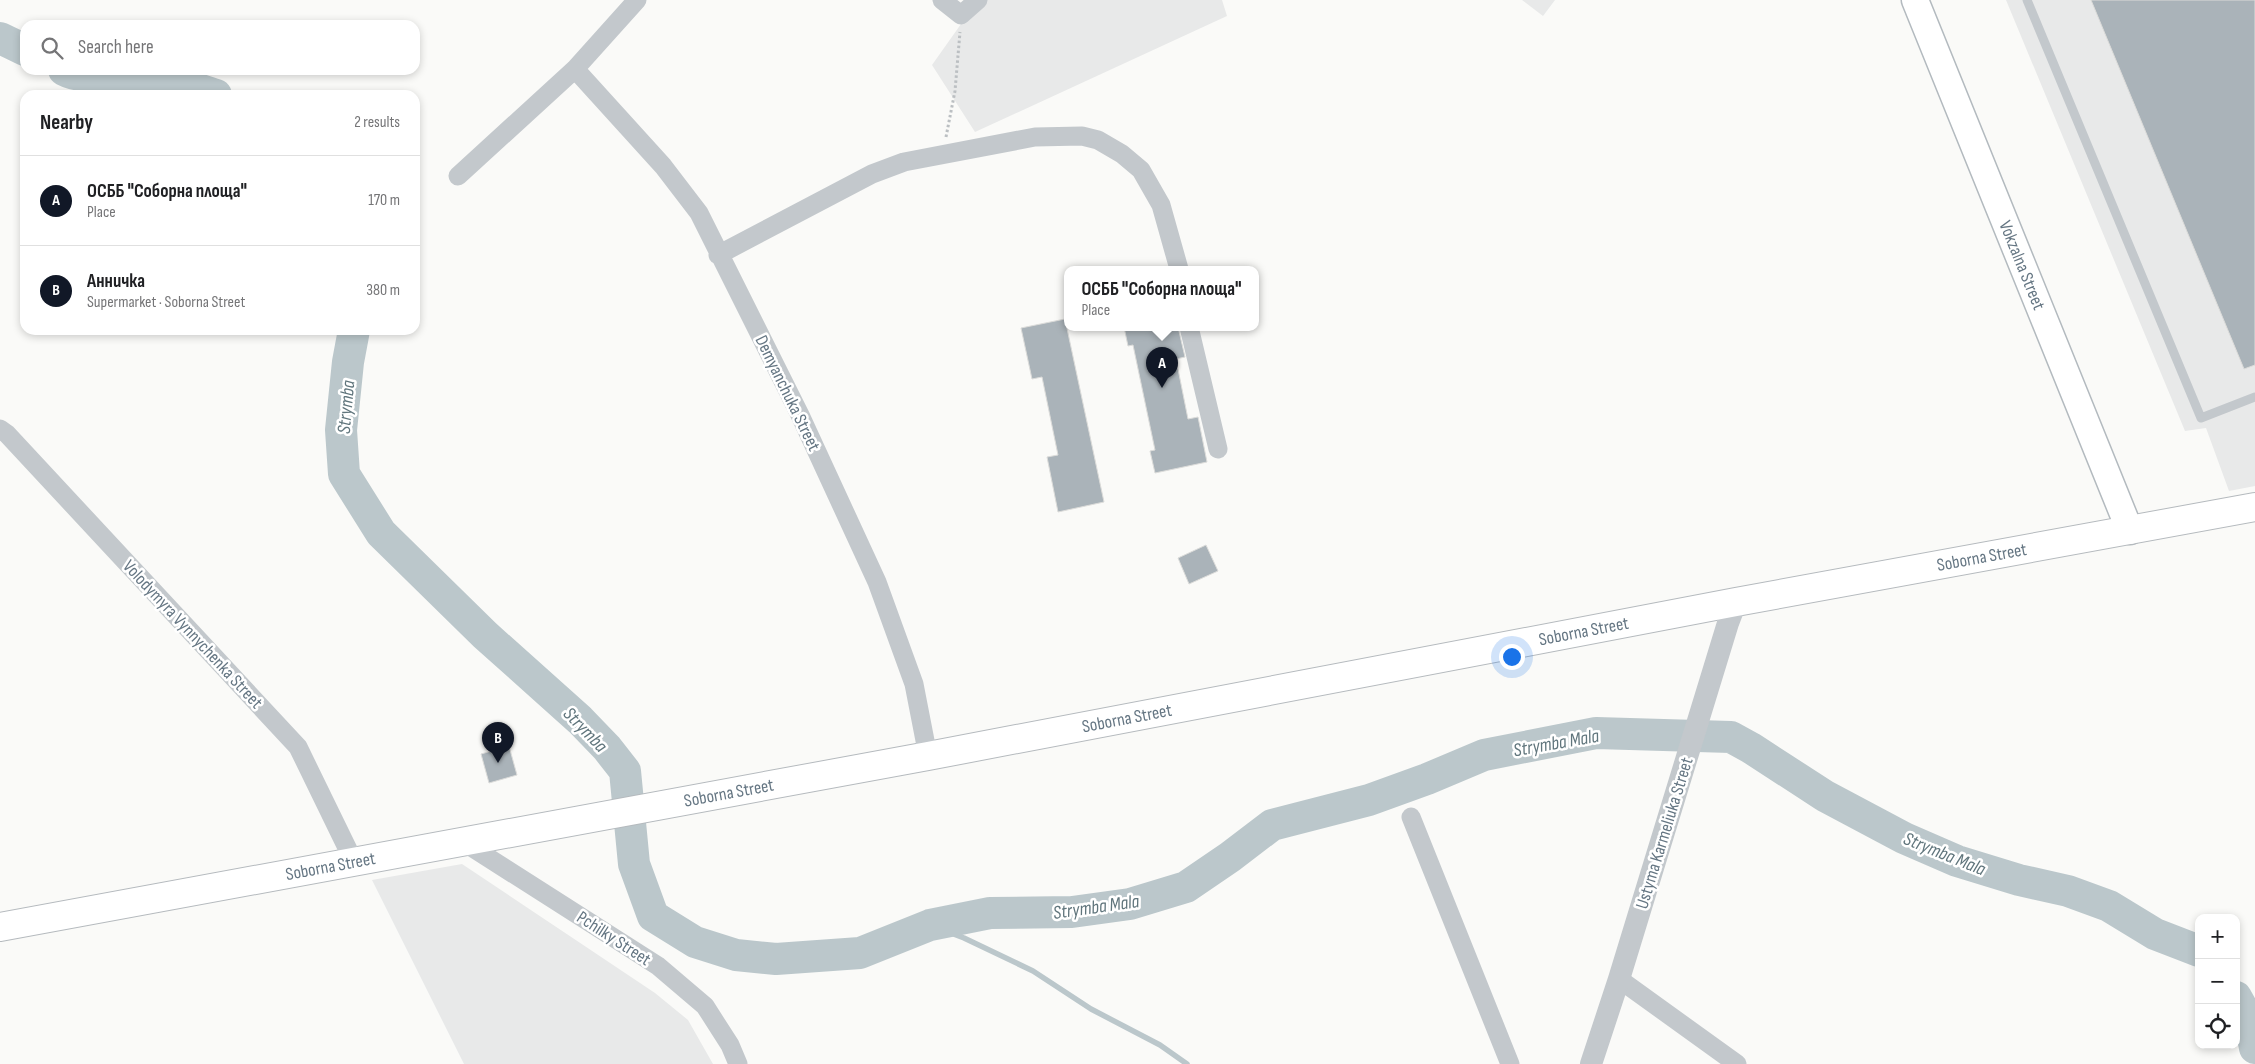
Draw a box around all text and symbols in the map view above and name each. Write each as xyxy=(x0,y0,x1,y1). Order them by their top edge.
search box xyxy=(20,20,420,75)
icon: search xyxy=(38,34,66,62)
text: Search here xyxy=(78,36,154,59)
text: Nearby xyxy=(40,110,93,135)
text: 2 results xyxy=(354,113,400,132)
text: ОСББ "Соборна площа" xyxy=(87,180,247,203)
text: A xyxy=(52,191,60,210)
text: 170 m xyxy=(368,191,400,210)
text: Place xyxy=(87,203,116,222)
street label: Vokzalna Street xyxy=(1994,218,2049,313)
popup xyxy=(1064,266,1259,331)
text: Анничка xyxy=(87,270,145,293)
text: ОСББ "Соборна площа" xyxy=(1081,278,1242,301)
text: B xyxy=(52,281,60,300)
text: 380 m xyxy=(366,281,400,300)
text: Supermarket · Soborna Street xyxy=(87,293,245,312)
text: Place xyxy=(1081,301,1110,320)
street label: Demyanchuka Street xyxy=(750,332,825,455)
pin: A xyxy=(1146,347,1178,388)
water label: Strymba xyxy=(333,379,360,435)
street label: Soborna Street xyxy=(1935,539,2029,576)
street label: Volodymyra Vynnychenka Street xyxy=(118,556,267,713)
street label: Soborna Street xyxy=(1537,613,1631,650)
your location xyxy=(1499,644,1525,670)
street label: Soborna Street xyxy=(1080,700,1174,737)
water label: Strymba xyxy=(558,703,612,758)
pin: B xyxy=(482,722,514,763)
water label: Strymba Mala xyxy=(1512,725,1601,762)
street label: Ustyma Karmeliuka Street xyxy=(1631,754,1698,911)
street label: Soborna Street xyxy=(682,775,776,812)
water label: Strymba Mala xyxy=(1900,828,1989,881)
street label: Soborna Street xyxy=(284,848,378,885)
water label: Strymba Mala xyxy=(1052,890,1141,925)
street label: Pchilky Street xyxy=(573,907,655,970)
map controls xyxy=(2195,914,2240,1049)
button: + xyxy=(2195,914,2240,959)
button: − xyxy=(2195,959,2240,1004)
button: locate xyxy=(2195,1004,2240,1049)

